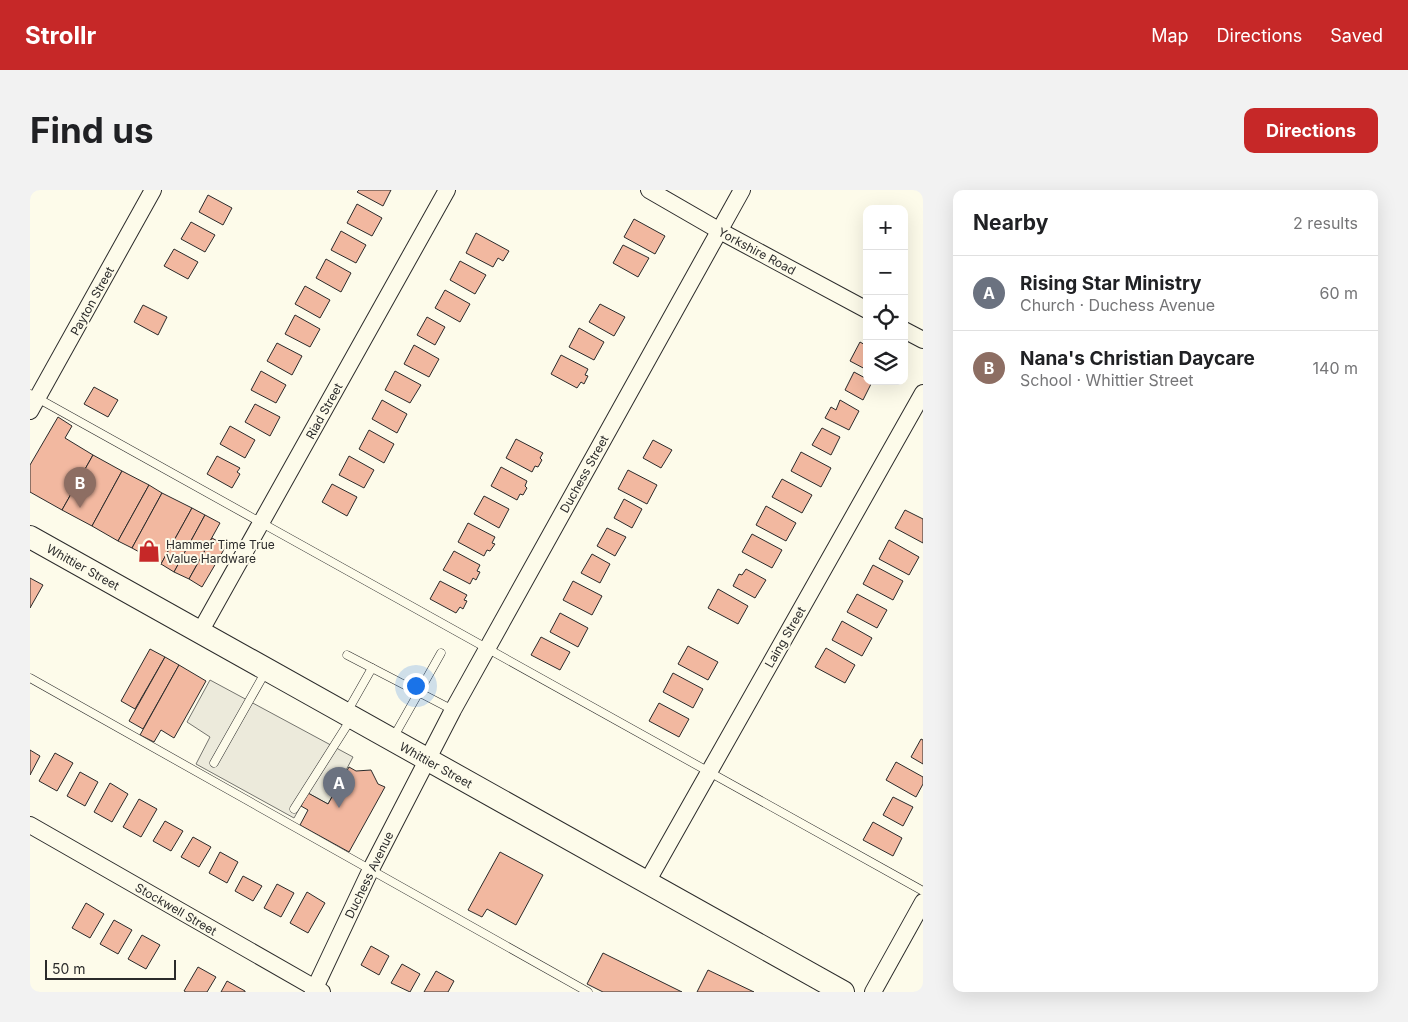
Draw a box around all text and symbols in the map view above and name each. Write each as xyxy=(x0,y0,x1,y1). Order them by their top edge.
text: Strollr xyxy=(25,21,96,50)
text: Map xyxy=(1151,25,1189,46)
text: Directions xyxy=(1217,25,1302,46)
text: Saved xyxy=(1330,25,1383,46)
button: Directions xyxy=(1244,108,1378,153)
text: Find us xyxy=(30,109,154,151)
map controls xyxy=(863,205,908,385)
button: + xyxy=(863,205,908,250)
text: Nearby xyxy=(973,210,1048,235)
text: 2 results xyxy=(1293,213,1358,233)
street label: Yorkshire Road xyxy=(716,224,798,278)
button: − xyxy=(863,250,908,295)
street label: Payton Street xyxy=(67,264,117,338)
text: Rising Star Ministry xyxy=(1020,272,1201,295)
text: A xyxy=(983,283,995,303)
text: 60 m xyxy=(1319,283,1358,303)
button: locate xyxy=(863,295,908,340)
text: Church · Duchess Avenue xyxy=(1020,295,1215,315)
button: layers xyxy=(863,340,908,385)
text: Nana's Christian Daycare xyxy=(1020,347,1255,370)
text: B xyxy=(984,358,994,378)
text: 140 m xyxy=(1313,358,1358,378)
text: School · Whittier Street xyxy=(1020,370,1194,390)
street label: Riad Street xyxy=(302,380,346,442)
street label: Duchess Street xyxy=(556,432,612,516)
pin: B xyxy=(64,467,96,508)
place label: Hammer Time True Value Hardware xyxy=(166,537,275,566)
shop icon: Hammer Time True Value Hardware xyxy=(136,538,162,564)
street label: Whittier Street xyxy=(44,541,122,593)
street label: Laing Street xyxy=(761,604,809,670)
your location xyxy=(403,673,429,699)
street label: Whittier Street xyxy=(397,739,475,791)
pin: A xyxy=(323,767,355,808)
street label: Duchess Avenue xyxy=(341,829,397,921)
street label: Stockwell Street xyxy=(133,880,220,938)
scale bar xyxy=(45,957,176,980)
text: 50 m xyxy=(52,960,86,977)

